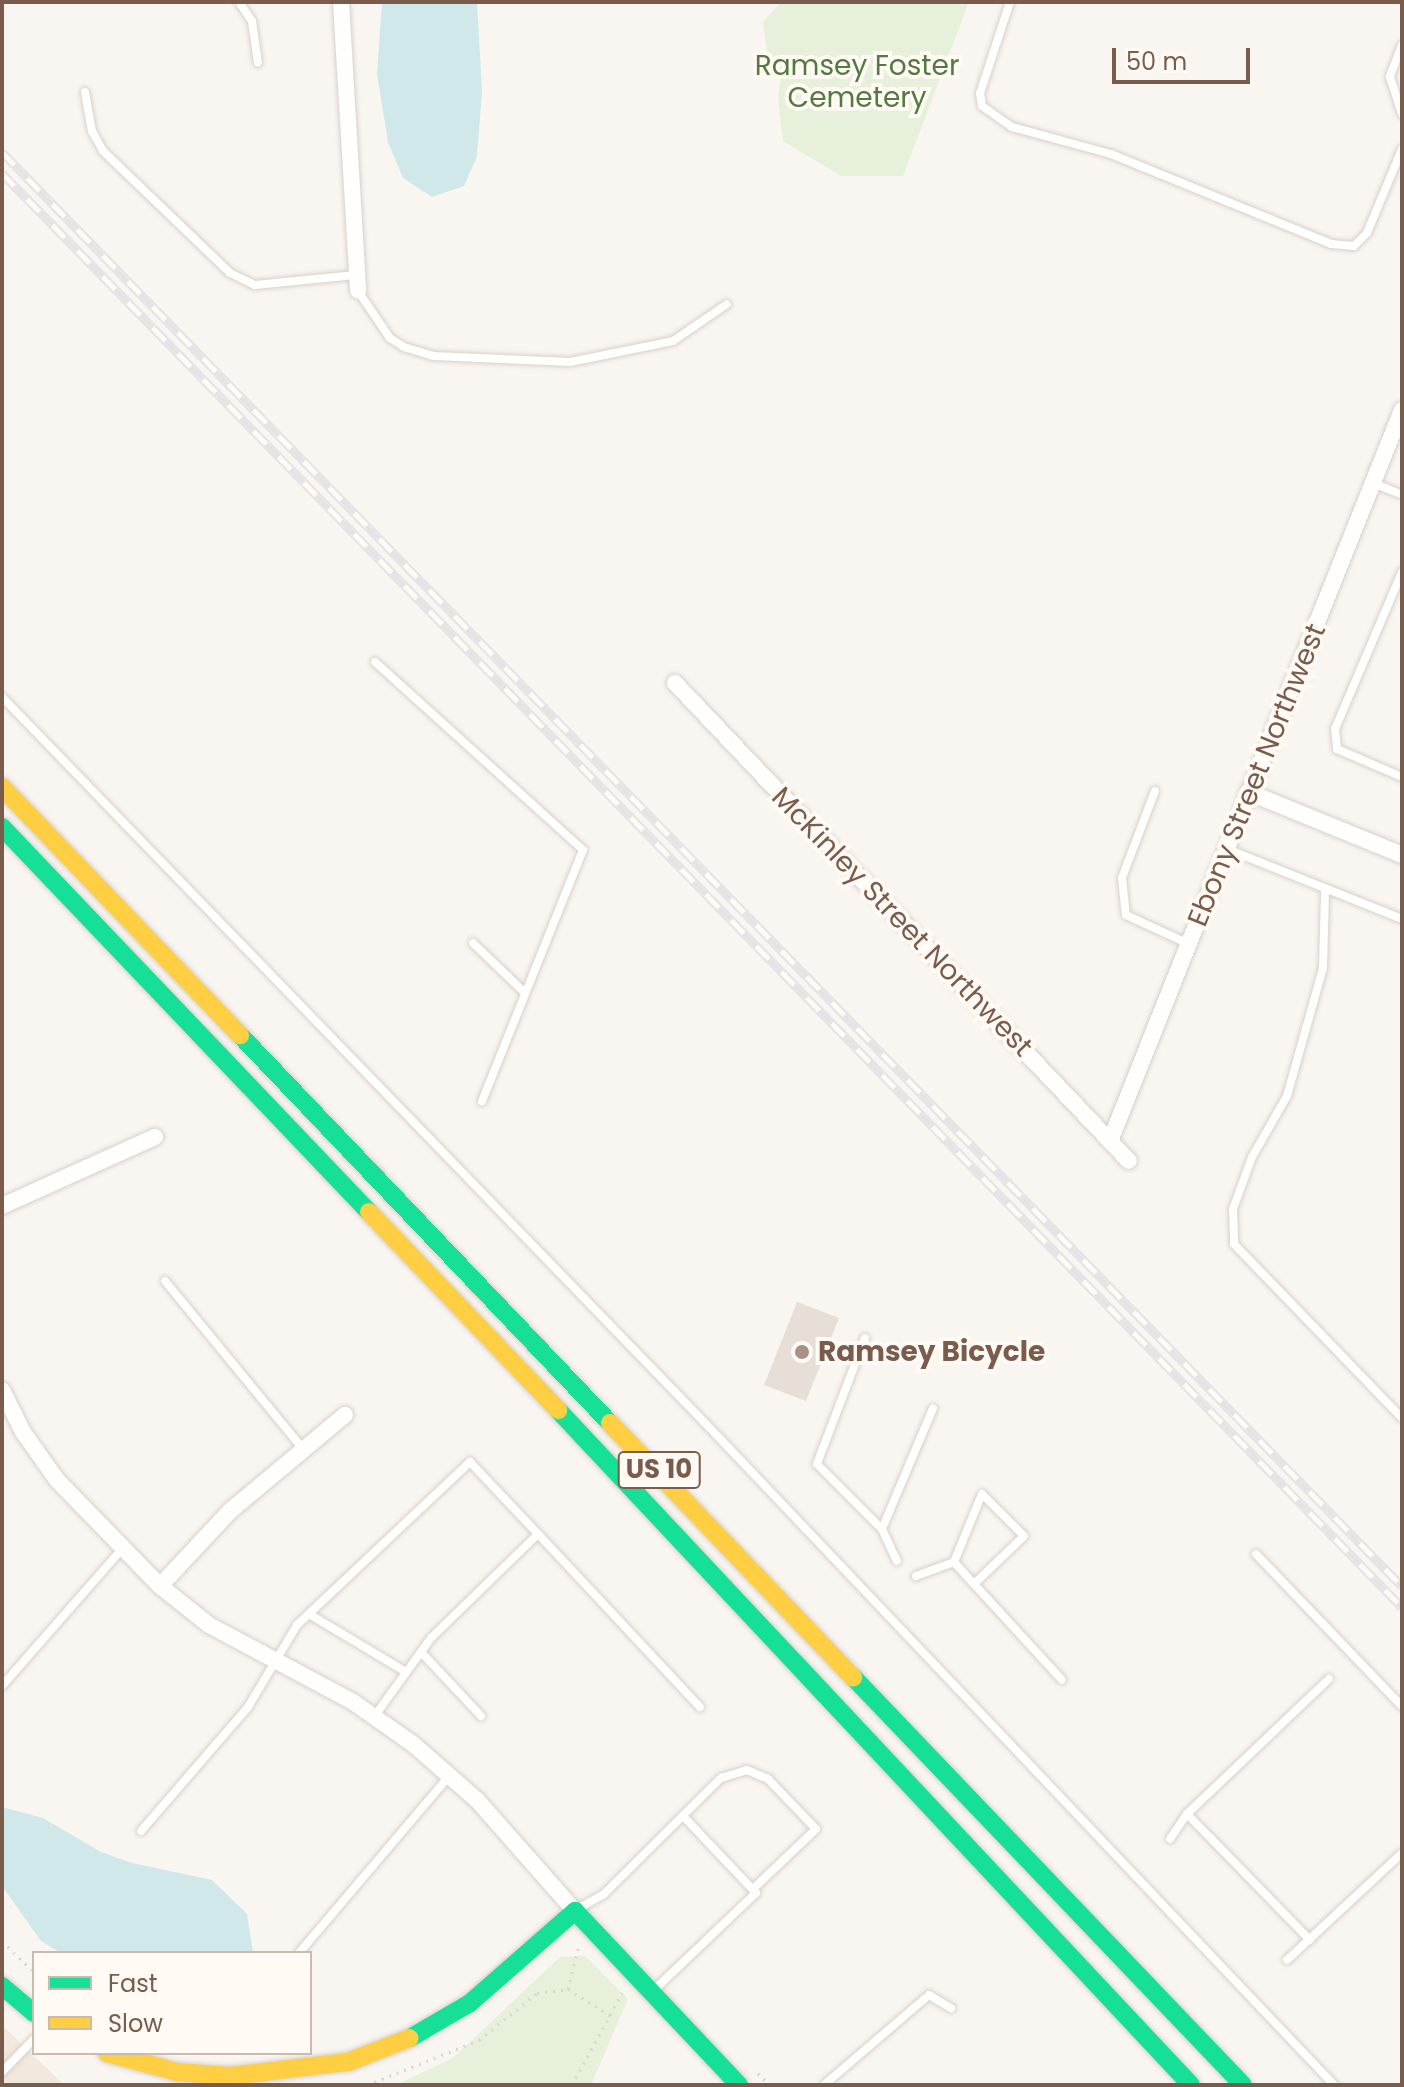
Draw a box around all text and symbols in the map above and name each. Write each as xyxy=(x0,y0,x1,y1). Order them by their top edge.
scale bar xyxy=(1116,32,1254,82)
text: 50 m xyxy=(1126,45,1187,78)
park label: Ramsey Foster Cemetery xyxy=(755,49,959,115)
street label: Ebony Street Northwest xyxy=(1181,619,1333,931)
street label: McKinley Street Northwest xyxy=(765,781,1039,1063)
place label: Ramsey Bicycle xyxy=(818,1335,1045,1369)
marker: Ramsey Bicycle xyxy=(793,1343,811,1361)
road number: US 10 xyxy=(617,1448,701,1492)
legend xyxy=(32,1951,312,2055)
text: Fast xyxy=(108,1967,158,2000)
text: Slow xyxy=(108,2007,163,2040)

